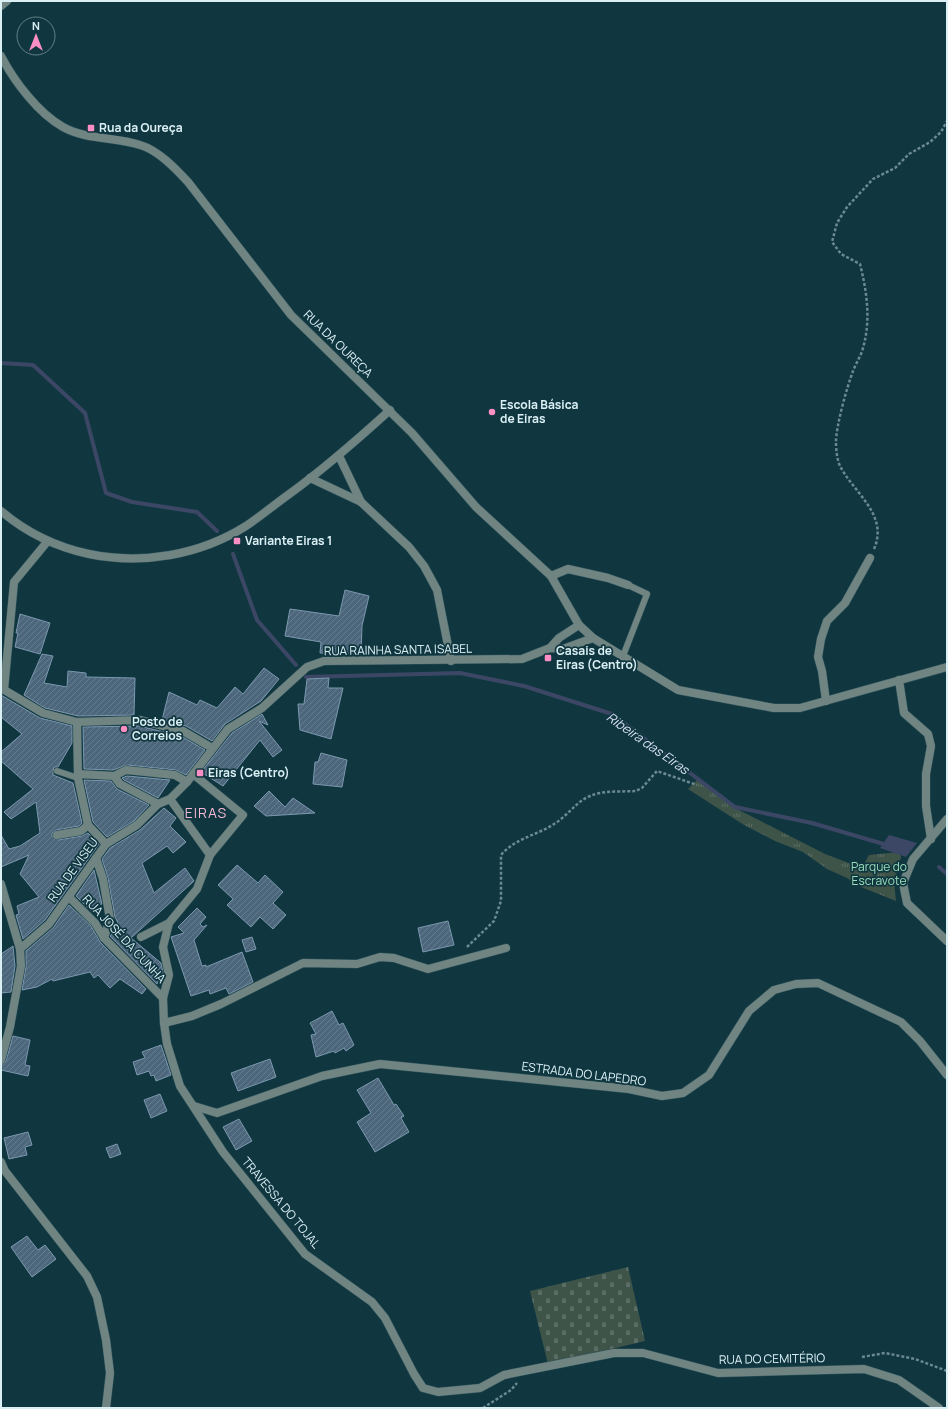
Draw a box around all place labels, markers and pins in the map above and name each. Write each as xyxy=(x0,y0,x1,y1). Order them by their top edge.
place label: Rua da Oureça xyxy=(99,119,183,136)
marker: Rua da Oureça xyxy=(86,123,96,133)
place label: Escola Básica de Eiras xyxy=(500,396,578,427)
marker: Escola Básica de Eiras xyxy=(487,407,497,417)
place label: Variante Eiras 1 xyxy=(245,532,332,549)
marker: Variante Eiras 1 xyxy=(232,536,242,546)
place label: Casais de Eiras (Centro) xyxy=(556,642,638,673)
marker: Casais de Eiras (Centro) xyxy=(543,653,553,663)
place label: Posto de Correios xyxy=(132,713,183,744)
marker: Posto de Correios xyxy=(119,724,129,734)
place label: Eiras (Centro) xyxy=(208,764,290,781)
marker: Eiras (Centro) xyxy=(195,768,205,778)

